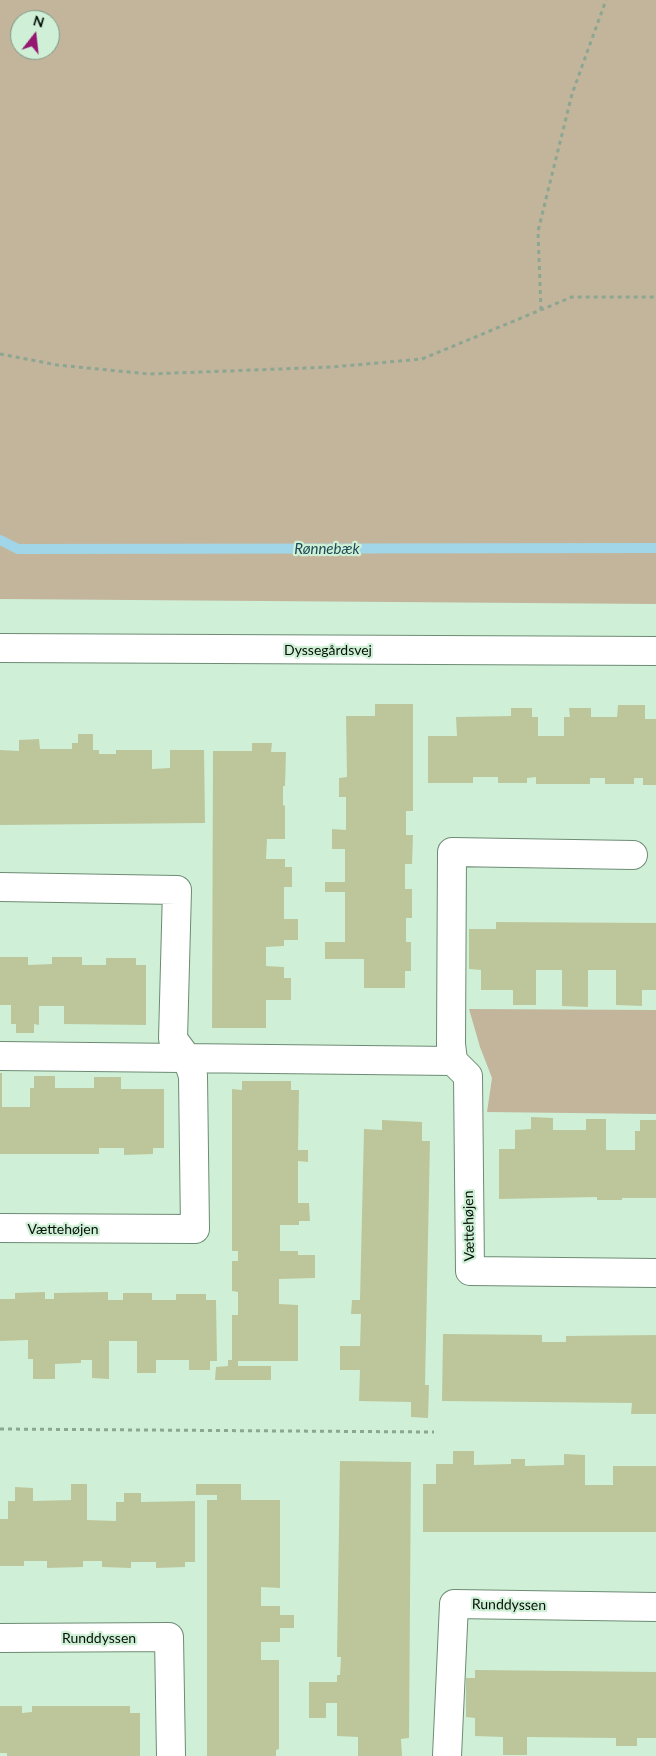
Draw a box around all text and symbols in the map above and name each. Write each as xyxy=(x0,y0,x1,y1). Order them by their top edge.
north arrow xyxy=(10,10,60,60)
text: N xyxy=(31,11,47,31)
water label: Rønnebæk xyxy=(294,540,360,558)
street label: Dyssegårdsvej xyxy=(284,642,372,658)
street label: Vættehøjen xyxy=(460,1190,478,1262)
street label: Vættehøjen xyxy=(28,1221,98,1237)
street label: Runddyssen xyxy=(472,1596,546,1614)
street label: Runddyssen xyxy=(62,1630,136,1646)

